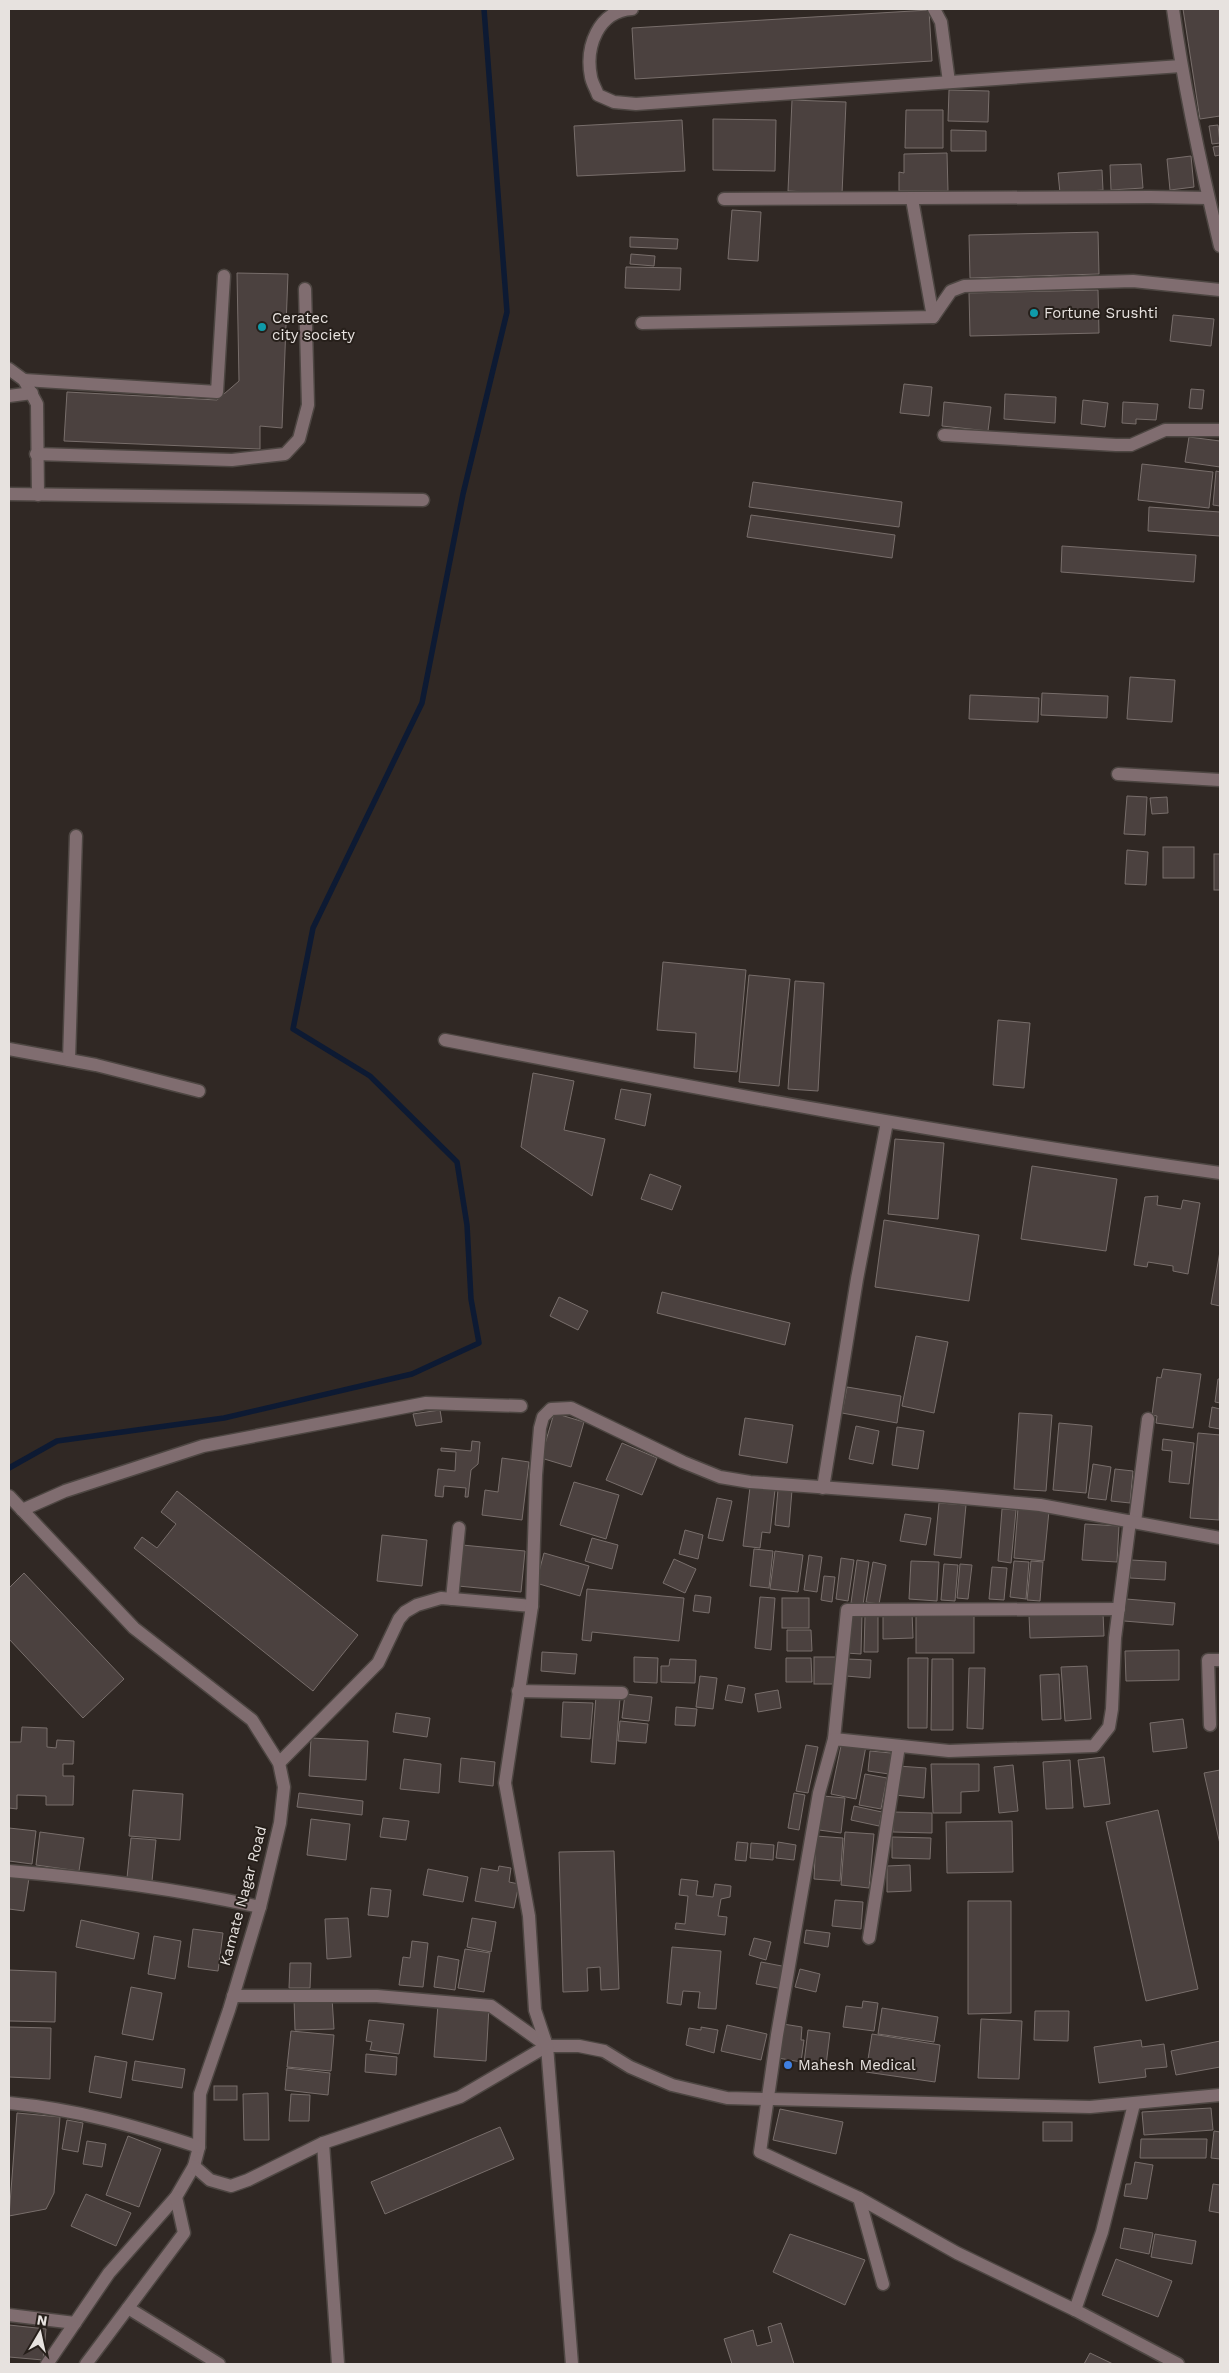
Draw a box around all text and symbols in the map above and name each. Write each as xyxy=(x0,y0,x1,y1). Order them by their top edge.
place label: Fortune Srushti xyxy=(1044,304,1158,322)
marker: Fortune Srushti xyxy=(1028,307,1040,319)
place label: Ceratec city society xyxy=(272,309,355,344)
marker: Ceratec city society xyxy=(256,321,268,333)
street label: Kamate Nagar Road xyxy=(216,1824,270,1968)
place label: Mahesh Medical xyxy=(798,2056,916,2074)
marker: Mahesh Medical xyxy=(782,2059,794,2071)
north arrow xyxy=(15,2308,65,2358)
text: N xyxy=(36,2311,48,2329)

